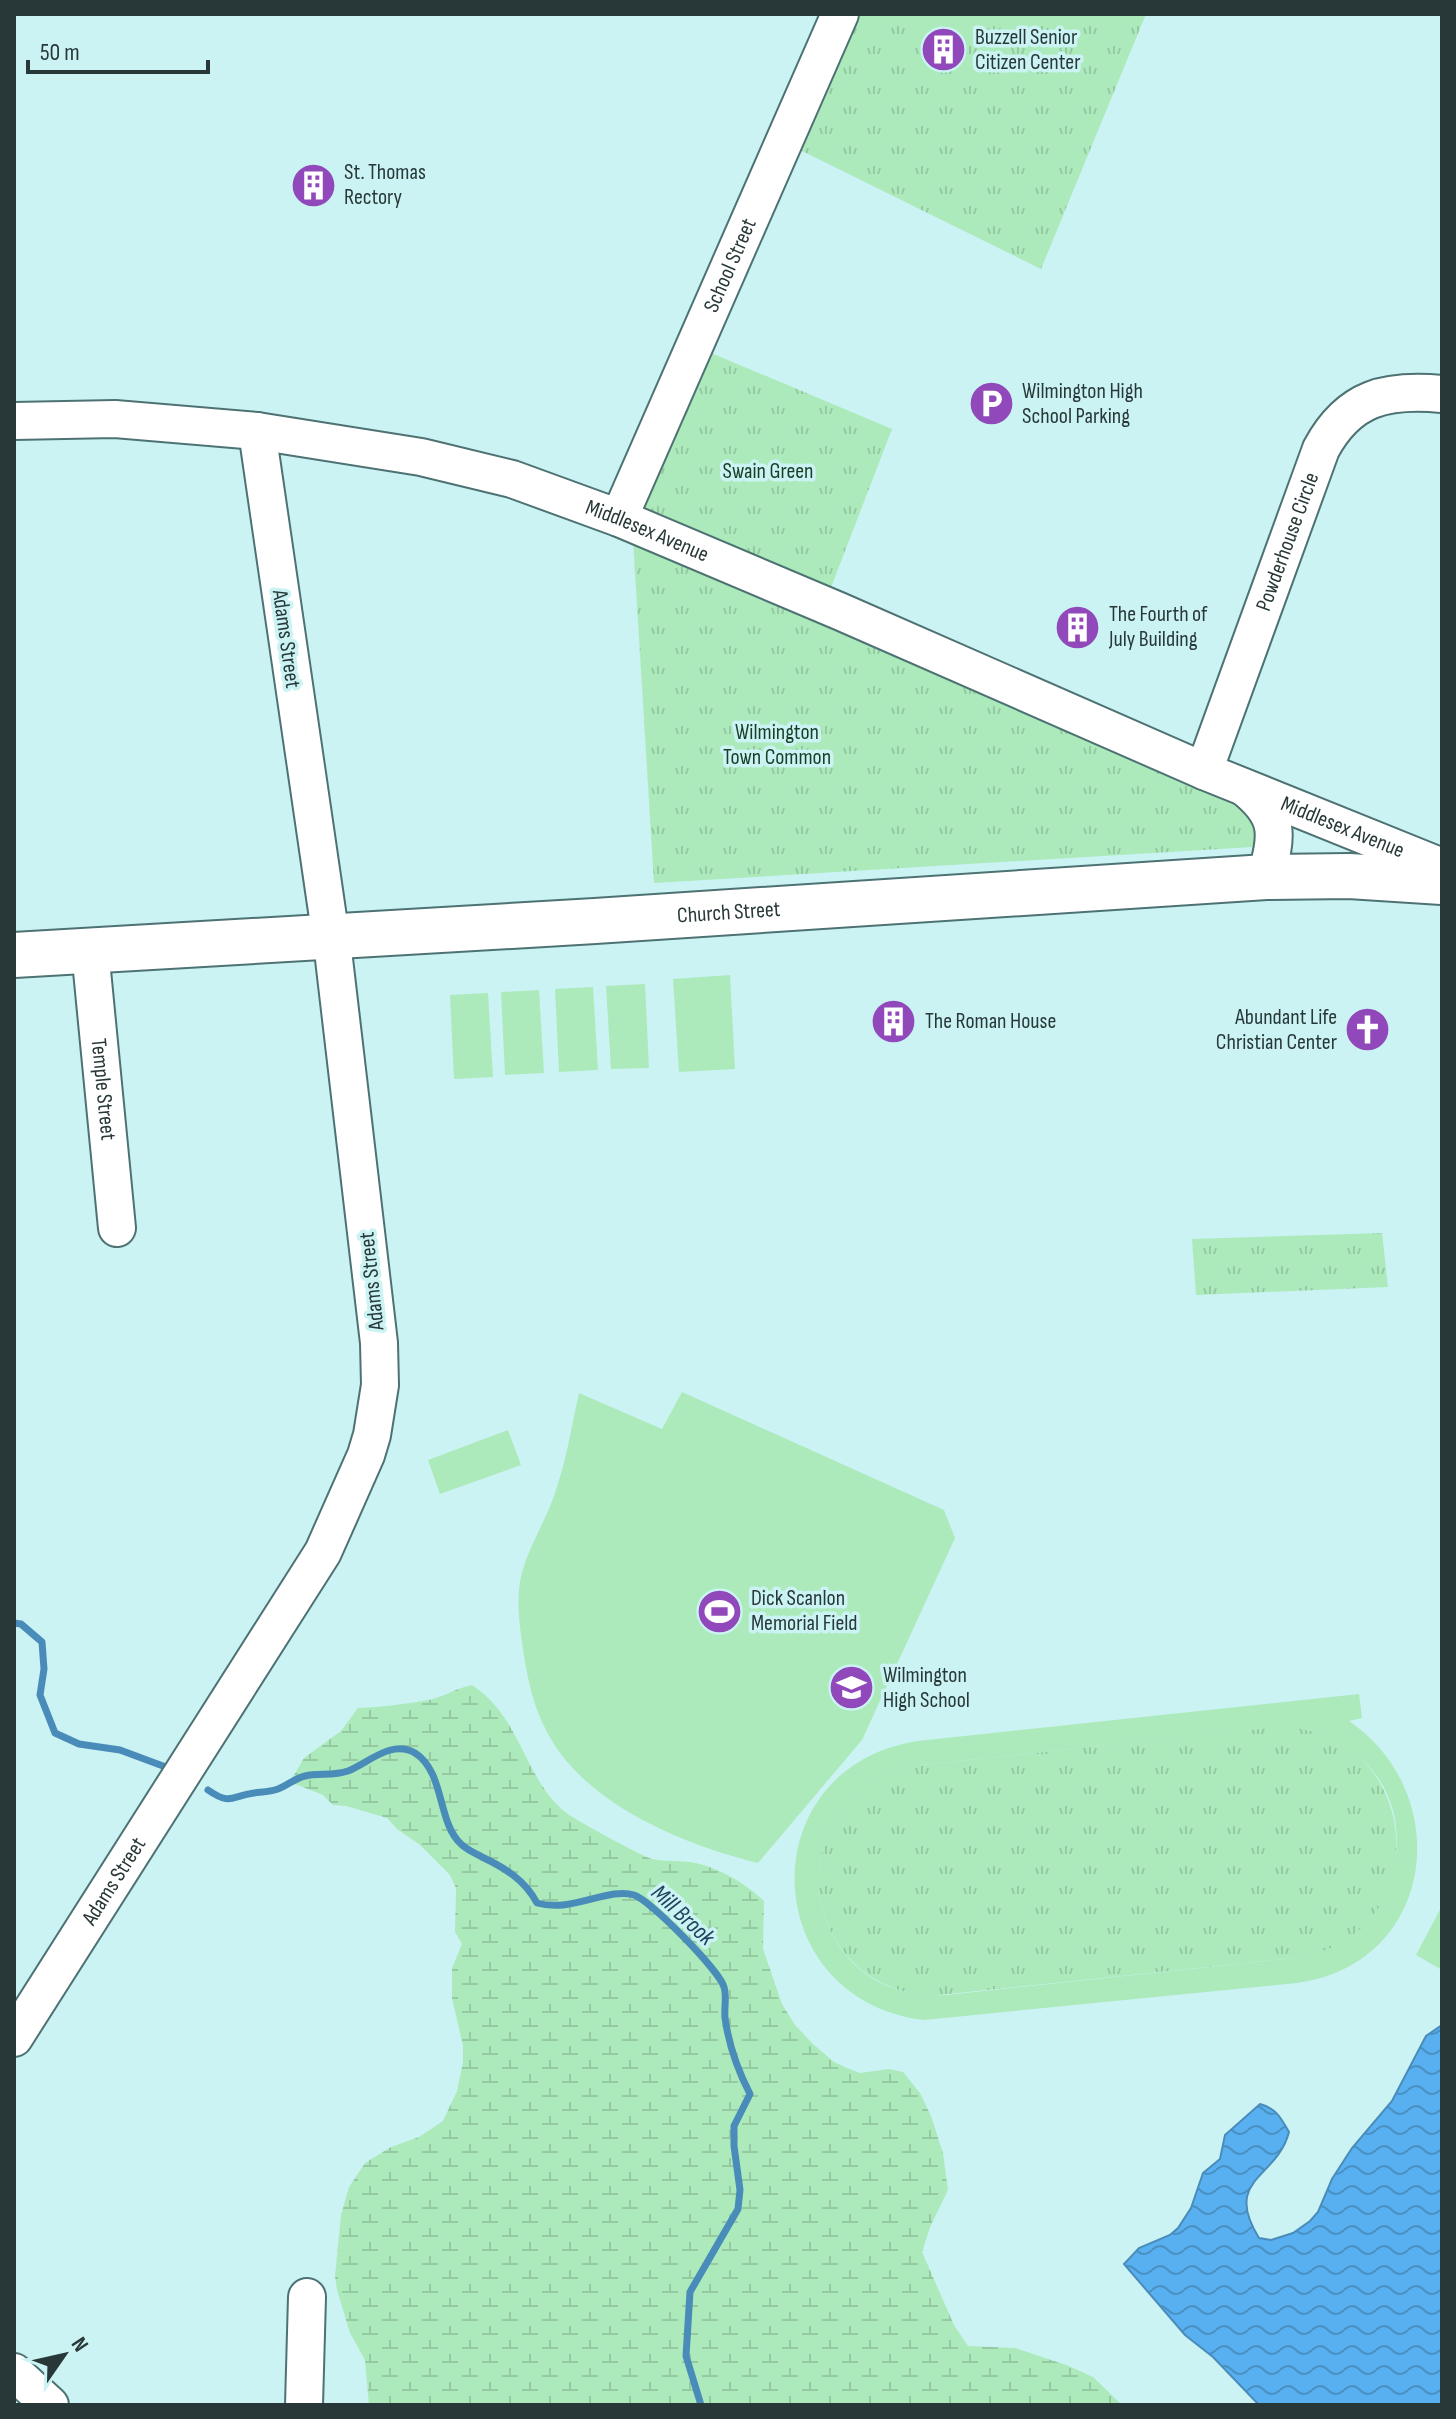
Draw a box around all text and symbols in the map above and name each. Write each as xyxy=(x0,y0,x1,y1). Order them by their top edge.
scale bar xyxy=(28,24,208,74)
place label: Buzzell Senior Citizen Center xyxy=(975,24,1081,76)
building icon: Buzzell Senior Citizen Center xyxy=(920,26,968,74)
text: 50 m xyxy=(40,38,80,67)
place label: St. Thomas Rectory xyxy=(344,159,426,211)
building icon: St. Thomas Rectory xyxy=(289,161,337,209)
street label: School Street xyxy=(697,214,762,316)
place label: Wilmington High School Parking xyxy=(1022,378,1143,430)
parking icon: Wilmington High School Parking xyxy=(967,380,1015,428)
park label: Swain Green xyxy=(722,458,814,485)
street label: Powderhouse Circle xyxy=(1250,469,1325,615)
street label: Middlesex Avenue xyxy=(582,494,713,568)
street label: Adams Street xyxy=(266,587,306,690)
place label: The Fourth of July Building xyxy=(1108,601,1208,653)
building icon: The Fourth of July Building xyxy=(1054,603,1102,651)
park label: Wilmington Town Common xyxy=(723,719,831,771)
street label: Middlesex Avenue xyxy=(1277,790,1408,864)
street label: Church Street xyxy=(676,895,782,929)
building icon: The Roman House xyxy=(870,997,918,1045)
place label: Abundant Life Christian Center xyxy=(1216,1004,1337,1056)
church icon: Abundant Life Christian Center xyxy=(1344,1006,1392,1054)
place label: The Roman House xyxy=(925,1008,1056,1035)
street label: Temple Street xyxy=(85,1037,122,1142)
street label: Adams Street xyxy=(353,1230,391,1332)
place label: Dick Scanlon Memorial Field xyxy=(751,1585,858,1637)
sports icon: Dick Scanlon Memorial Field xyxy=(696,1587,744,1635)
place label: Wilmington High School xyxy=(883,1662,970,1714)
school or university icon: Wilmington High School xyxy=(828,1664,876,1712)
street label: Adams Street xyxy=(75,1832,152,1931)
water label: Mill Brook xyxy=(645,1878,722,1952)
north arrow xyxy=(24,2315,104,2395)
text: N xyxy=(65,2332,94,2357)

